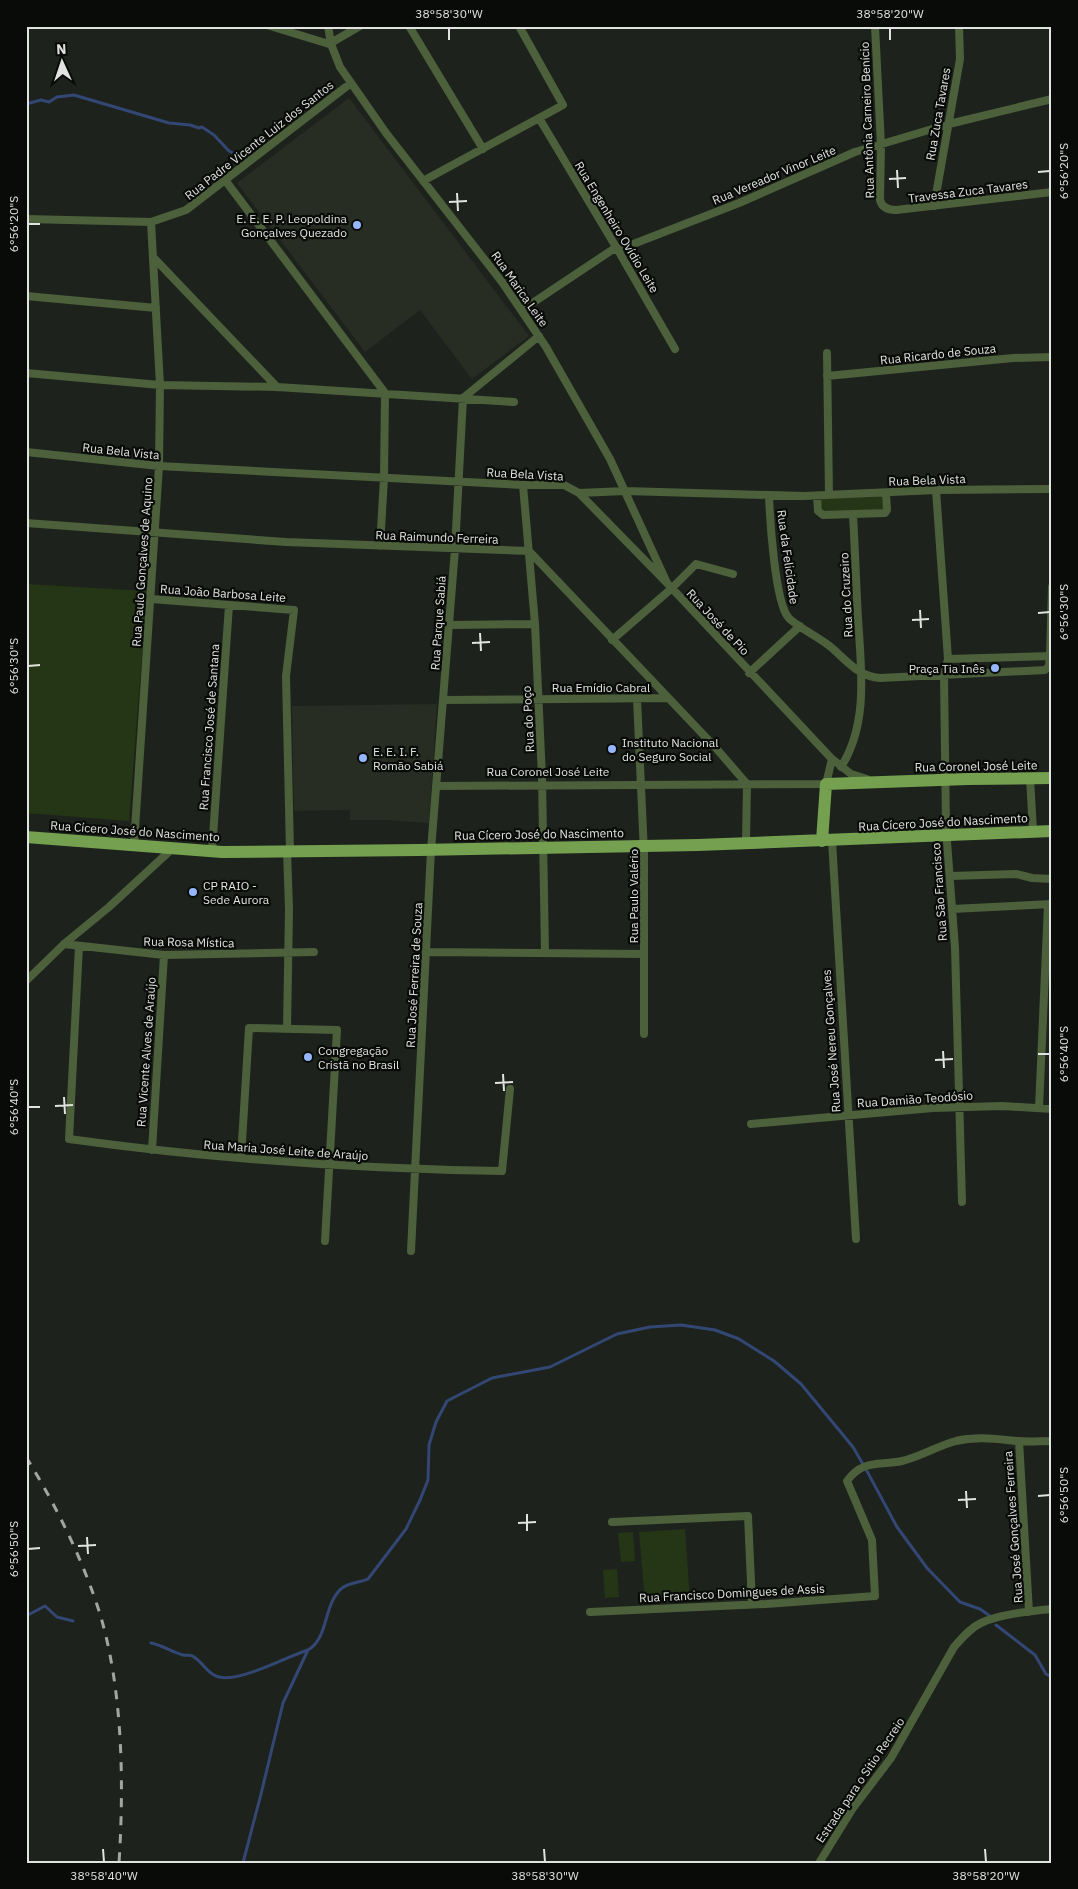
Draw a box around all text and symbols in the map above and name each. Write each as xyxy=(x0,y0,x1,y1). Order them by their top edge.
text: 38°58'30"W xyxy=(415,6,483,21)
text: 38°58'20"W xyxy=(856,6,924,21)
north arrow xyxy=(38,38,88,88)
text: N xyxy=(56,40,67,58)
street label: Rua Antônia Carneiro Benício xyxy=(857,41,877,199)
street label: Rua Zuca Tavares xyxy=(922,66,954,162)
street label: Rua Padre Vicente Luiz dos Santos xyxy=(182,77,337,203)
street label: Rua Vereador Vinor Leite xyxy=(710,142,838,208)
text: 6°56'20"S xyxy=(1056,143,1071,199)
street label: Rua Engenheiro Ovídio Leite xyxy=(572,159,662,296)
street label: Travessa Zuca Tavares xyxy=(907,176,1029,206)
text: 6°56'20"S xyxy=(6,196,21,252)
place label: E. E. E. P. Leopoldina Gonçalves Quezado xyxy=(236,211,348,240)
marker: E. E. E. P. Leopoldina Gonçalves Quezado xyxy=(351,219,363,231)
street label: Rua Marica Leite xyxy=(488,248,552,330)
street label: Rua Ricardo de Souza xyxy=(879,340,997,368)
street label: Rua Bela Vista xyxy=(82,439,161,463)
street label: Rua Bela Vista xyxy=(486,464,565,484)
street label: Rua Bela Vista xyxy=(888,471,967,489)
street label: Rua Paulo Gonçalves de Aquino xyxy=(129,476,155,647)
street label: Rua da Felicidade xyxy=(774,509,802,606)
street label: Rua Raimundo Ferreira xyxy=(375,527,500,547)
street label: Rua do Cruzeiro xyxy=(836,552,856,638)
street label: Rua Parque Sabiá xyxy=(427,575,449,671)
street label: Rua João Barbosa Leite xyxy=(160,581,287,605)
text: 6°56'30"S xyxy=(1056,584,1071,640)
street label: Rua José de Pio xyxy=(683,586,753,658)
text: 6°56'30"S xyxy=(6,638,21,694)
street label: Rua Francisco José de Santana xyxy=(196,643,222,811)
place label: Praça Tia Inês xyxy=(909,661,985,676)
marker: Praça Tia Inês xyxy=(989,662,1001,674)
street label: Rua Emídio Cabral xyxy=(552,680,650,695)
street label: Rua do Poço xyxy=(519,685,537,753)
place label: Instituto Nacional do Seguro Social xyxy=(622,735,718,764)
marker: Instituto Nacional do Seguro Social xyxy=(606,743,618,755)
place label: E. E. I. F. Romão Sabiá xyxy=(373,744,444,773)
marker: E. E. I. F. Romão Sabiá xyxy=(357,752,369,764)
street label: Rua Coronel José Leite xyxy=(914,757,1038,775)
street label: Rua Coronel José Leite xyxy=(487,764,610,779)
street label: Rua Cícero José do Nascimento xyxy=(858,810,1028,834)
street label: Rua Cícero José do Nascimento xyxy=(50,818,220,844)
street label: Rua Cícero José do Nascimento xyxy=(454,825,624,843)
street label: Rua São Francisco xyxy=(928,842,950,942)
street label: Rua Paulo Valério xyxy=(626,849,641,943)
place label: CP RAIO - Sede Aurora xyxy=(203,878,270,907)
marker: CP RAIO - Sede Aurora xyxy=(187,886,199,898)
street label: Rua José Ferreira de Souza xyxy=(403,901,425,1048)
street label: Rua Rosa Mística xyxy=(143,934,235,950)
street label: Rua José Nereu Gonçalves xyxy=(819,969,843,1113)
street label: Rua Vicente Alves de Araújo xyxy=(133,976,159,1127)
text: 6°56'40"S xyxy=(1056,1026,1071,1082)
place label: Congregação Cristã no Brasil xyxy=(318,1043,399,1072)
marker: Congregação Cristã no Brasil xyxy=(302,1051,314,1063)
text: 6°56'40"S xyxy=(6,1079,21,1135)
street label: Rua Damião Teodósio xyxy=(856,1087,974,1111)
street label: Rua Maria José Leite de Araújo xyxy=(203,1137,369,1163)
street label: Rua José Gonçalves Ferreira xyxy=(1000,1450,1026,1604)
text: 6°56'50"S xyxy=(1056,1467,1071,1523)
text: 6°56'50"S xyxy=(6,1521,21,1577)
street label: Rua Francisco Domingues de Assis xyxy=(639,1581,825,1605)
street label: Estrada para o Sítio Recreio xyxy=(812,1714,908,1846)
text: 38°58'40"W xyxy=(70,1868,138,1883)
text: 38°58'30"W xyxy=(511,1868,579,1883)
text: 38°58'20"W xyxy=(952,1868,1020,1883)

